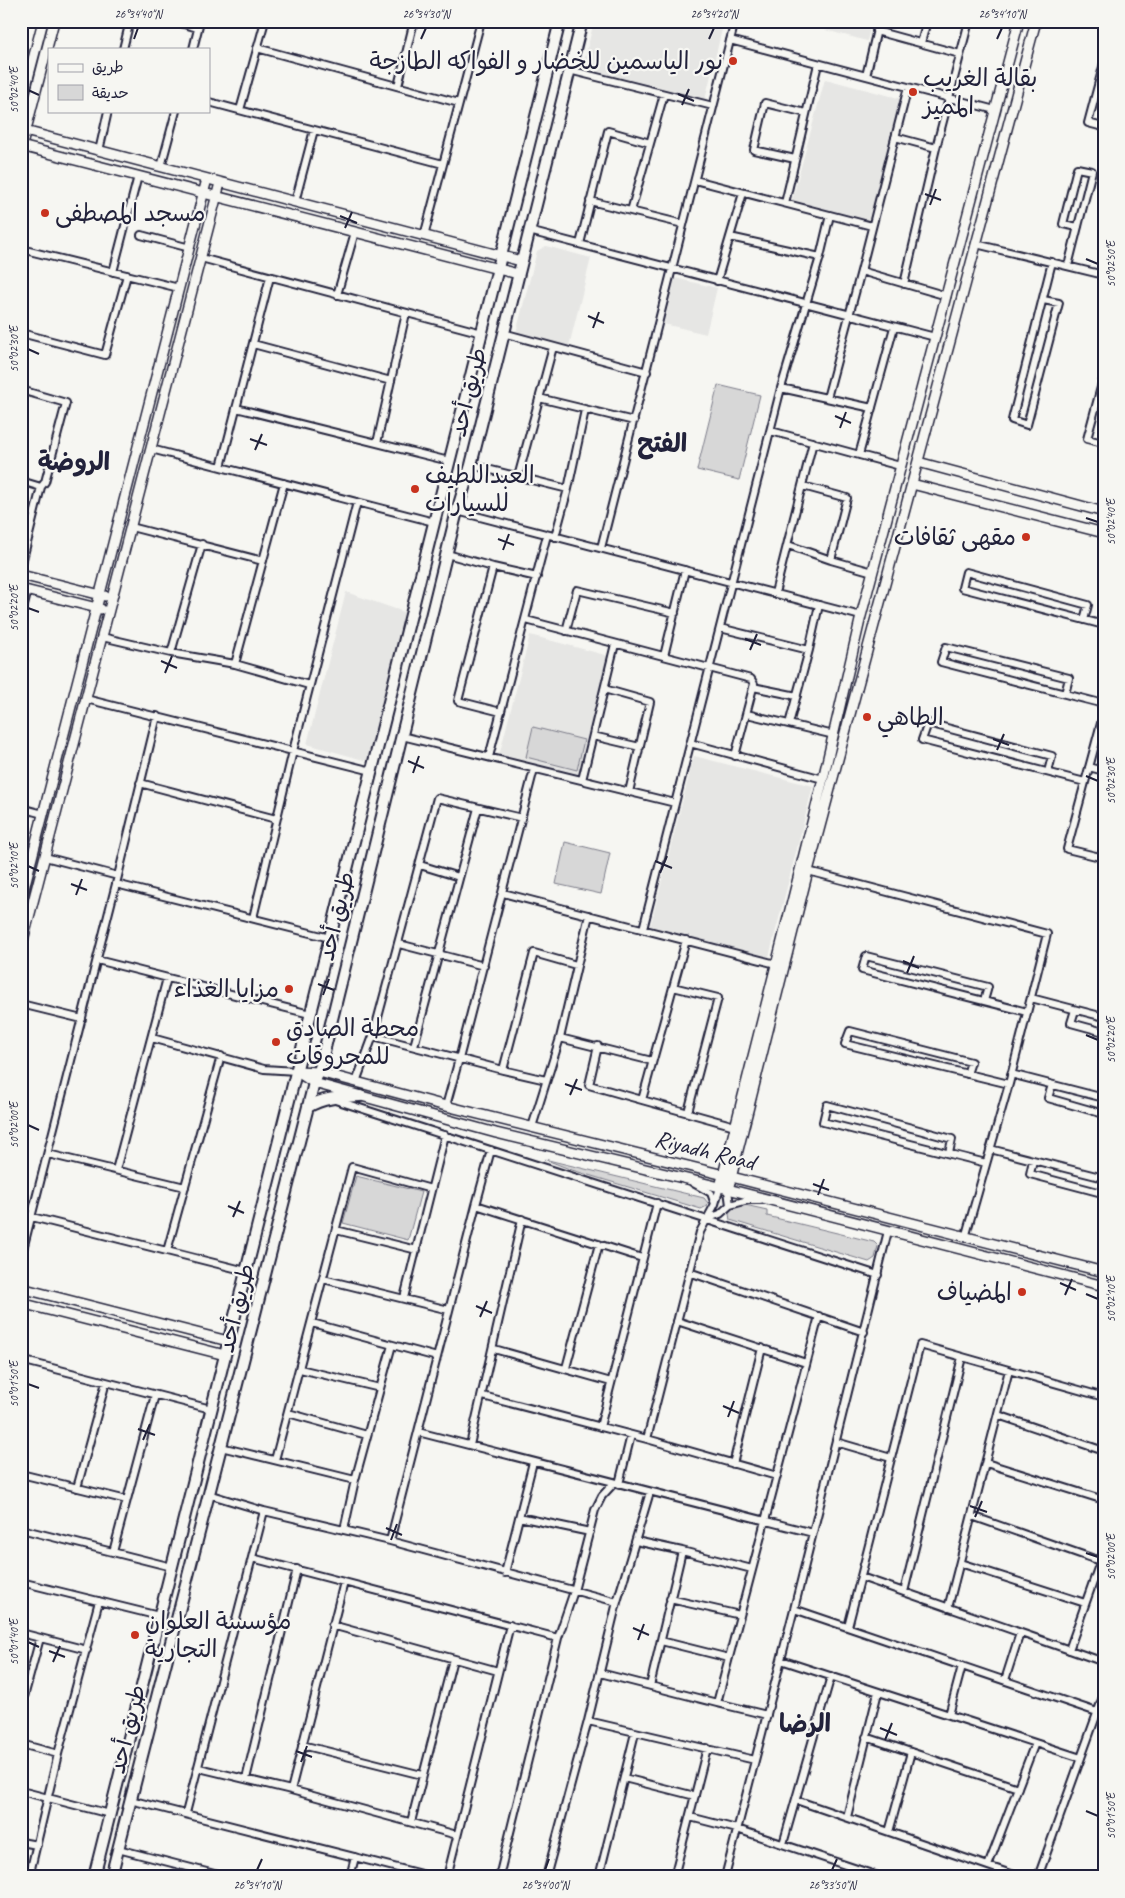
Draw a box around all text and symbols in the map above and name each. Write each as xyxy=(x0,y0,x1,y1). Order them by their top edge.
text: 26°34'40"N xyxy=(114,6,163,22)
text: 26°34'30"N xyxy=(402,6,451,22)
text: 26°34'20"N xyxy=(690,6,739,22)
text: 26°34'10"N xyxy=(978,6,1027,22)
place label: نور الياسمين للخضار و الفواكه الطازجة xyxy=(369,46,723,76)
legend xyxy=(48,48,210,112)
marker: نور الياسمين للخضار و الفواكه الطازجة xyxy=(727,55,739,67)
text: طريق xyxy=(92,58,124,77)
place label: بقالة الغريب المميز xyxy=(921,63,1038,121)
text: 50°02'40"E xyxy=(6,65,22,113)
text: حديقة xyxy=(92,84,129,103)
marker: بقالة الغريب المميز xyxy=(907,86,919,98)
place label: مسجد المصطفى xyxy=(55,198,205,228)
marker: مسجد المصطفى xyxy=(39,207,51,219)
text: 50°02'50"E xyxy=(1103,239,1119,287)
text: 50°02'30"E xyxy=(6,324,22,372)
street label: طريق أحد xyxy=(442,344,494,440)
district label: الفتح xyxy=(637,428,687,460)
district label: الروضة xyxy=(38,446,110,478)
place label: العبداللطيف للسيارات xyxy=(425,460,535,518)
marker: العبداللطيف للسيارات xyxy=(409,483,421,495)
text: 50°02'40"E xyxy=(1103,497,1119,545)
place label: مقهى ثقافات xyxy=(894,522,1016,552)
marker: مقهى ثقافات xyxy=(1020,531,1032,543)
text: 50°02'20"E xyxy=(6,583,22,631)
place label: الطاهي xyxy=(877,702,944,738)
marker: الطاهي xyxy=(861,711,873,723)
text: 50°02'30"E xyxy=(1103,756,1119,804)
text: 50°02'10"E xyxy=(6,841,22,889)
street label: طريق أحد xyxy=(310,868,362,964)
place label: مزايا الغذاء xyxy=(174,974,279,1004)
marker: مزايا الغذاء xyxy=(283,983,295,995)
place label: محطة الصادق للمحروقات xyxy=(286,1013,419,1071)
text: 50°02'20"E xyxy=(1103,1015,1119,1063)
marker: محطة الصادق للمحروقات xyxy=(270,1036,282,1048)
text: 50°02'00"E xyxy=(6,1100,22,1148)
street label: Riyadh Road xyxy=(652,1123,762,1178)
street label: طريق أحد xyxy=(210,1260,262,1356)
text: 50°02'10"E xyxy=(1103,1274,1119,1322)
place label: المضياف xyxy=(937,1277,1012,1307)
marker: المضياف xyxy=(1016,1286,1028,1298)
text: 50°01'50"E xyxy=(6,1359,22,1407)
text: 50°02'00"E xyxy=(1103,1532,1119,1580)
place label: مؤسسة العلوان التجارية xyxy=(145,1606,292,1664)
text: 50°01'40"E xyxy=(6,1617,22,1665)
marker: مؤسسة العلوان التجارية xyxy=(129,1629,141,1641)
street label: طريق أحد xyxy=(101,1681,153,1777)
district label: الرضا xyxy=(779,1708,831,1740)
text: 50°01'50"E xyxy=(1103,1791,1119,1839)
text: 26°34'10"N xyxy=(233,1877,282,1893)
text: 26°34'00"N xyxy=(521,1877,570,1893)
text: 26°33'50"N xyxy=(808,1877,857,1893)

